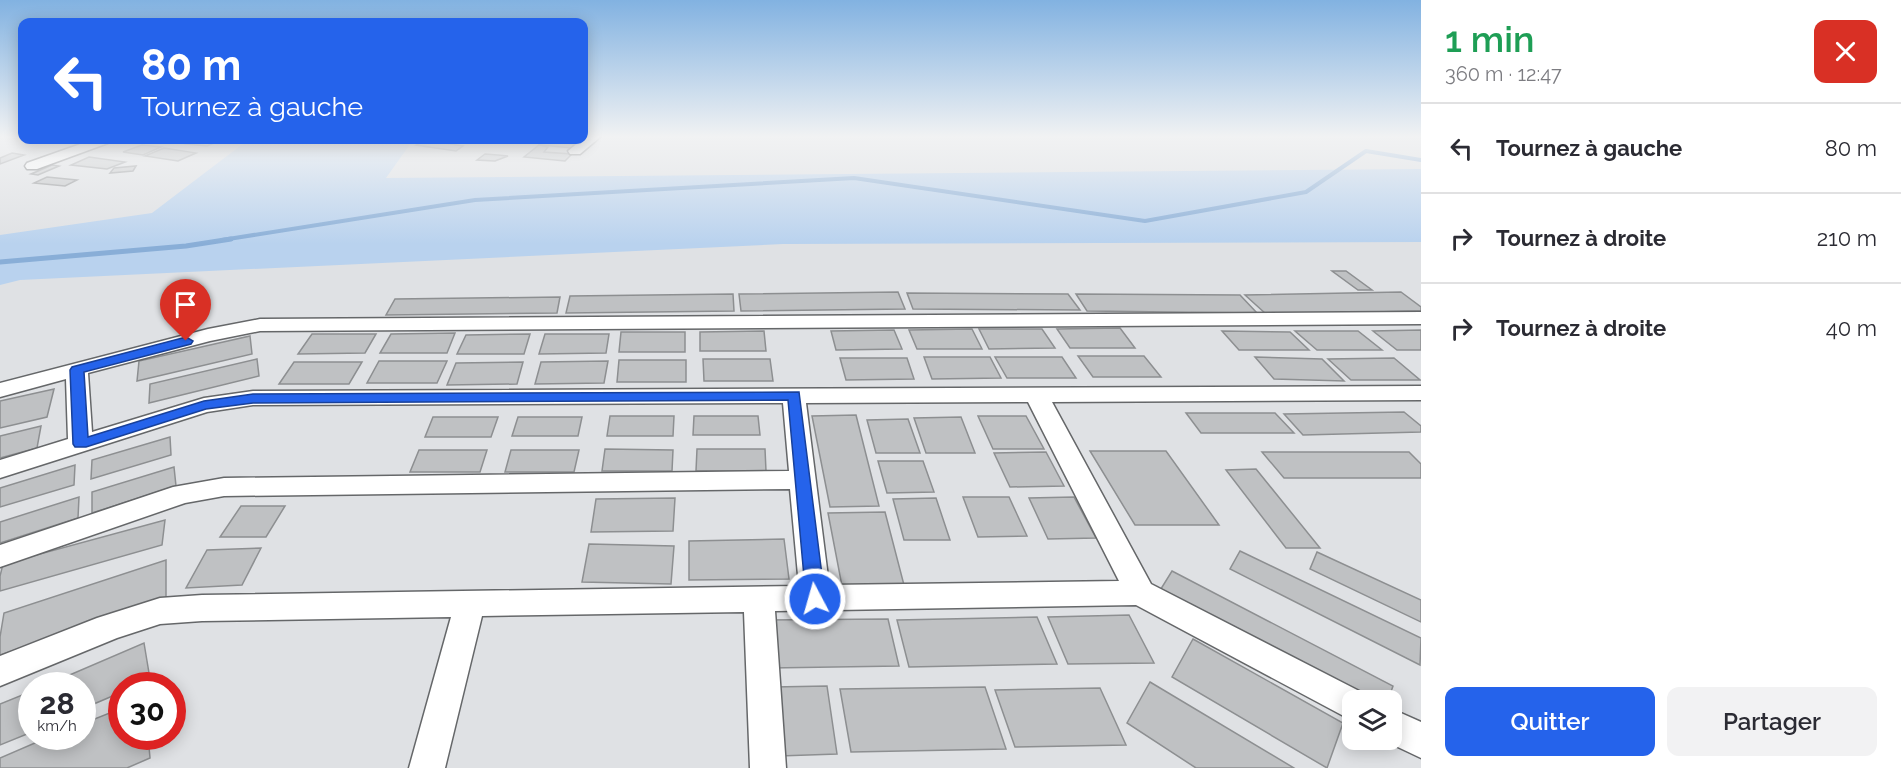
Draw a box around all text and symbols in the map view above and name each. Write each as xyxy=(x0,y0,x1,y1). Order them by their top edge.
text: 1 min xyxy=(1445,18,1534,60)
button: close xyxy=(1814,20,1877,83)
text: 80 m xyxy=(141,41,241,90)
icon: left xyxy=(42,42,120,120)
text: 360 m · 12:47 xyxy=(1445,62,1562,86)
text: Tournez à gauche xyxy=(141,91,363,122)
icon: left xyxy=(1445,132,1478,165)
text: Tournez à gauche xyxy=(1496,135,1682,161)
text: 80 m xyxy=(1825,135,1877,161)
icon: right xyxy=(1445,222,1478,255)
text: Tournez à droite xyxy=(1496,225,1666,251)
text: 210 m xyxy=(1817,225,1877,251)
pin xyxy=(160,279,211,341)
icon: arrive xyxy=(169,288,202,321)
icon: right xyxy=(1445,312,1478,345)
text: Tournez à droite xyxy=(1496,315,1666,341)
text: 40 m xyxy=(1826,315,1877,341)
position arrow xyxy=(783,567,847,631)
speed limit sign: 30 xyxy=(108,672,186,750)
text: 28 xyxy=(39,686,75,721)
button: Quitter xyxy=(1445,687,1655,756)
button: Partager xyxy=(1667,687,1877,756)
map controls xyxy=(1342,690,1402,750)
button: layers xyxy=(1342,690,1402,750)
text: km/h xyxy=(37,717,77,735)

